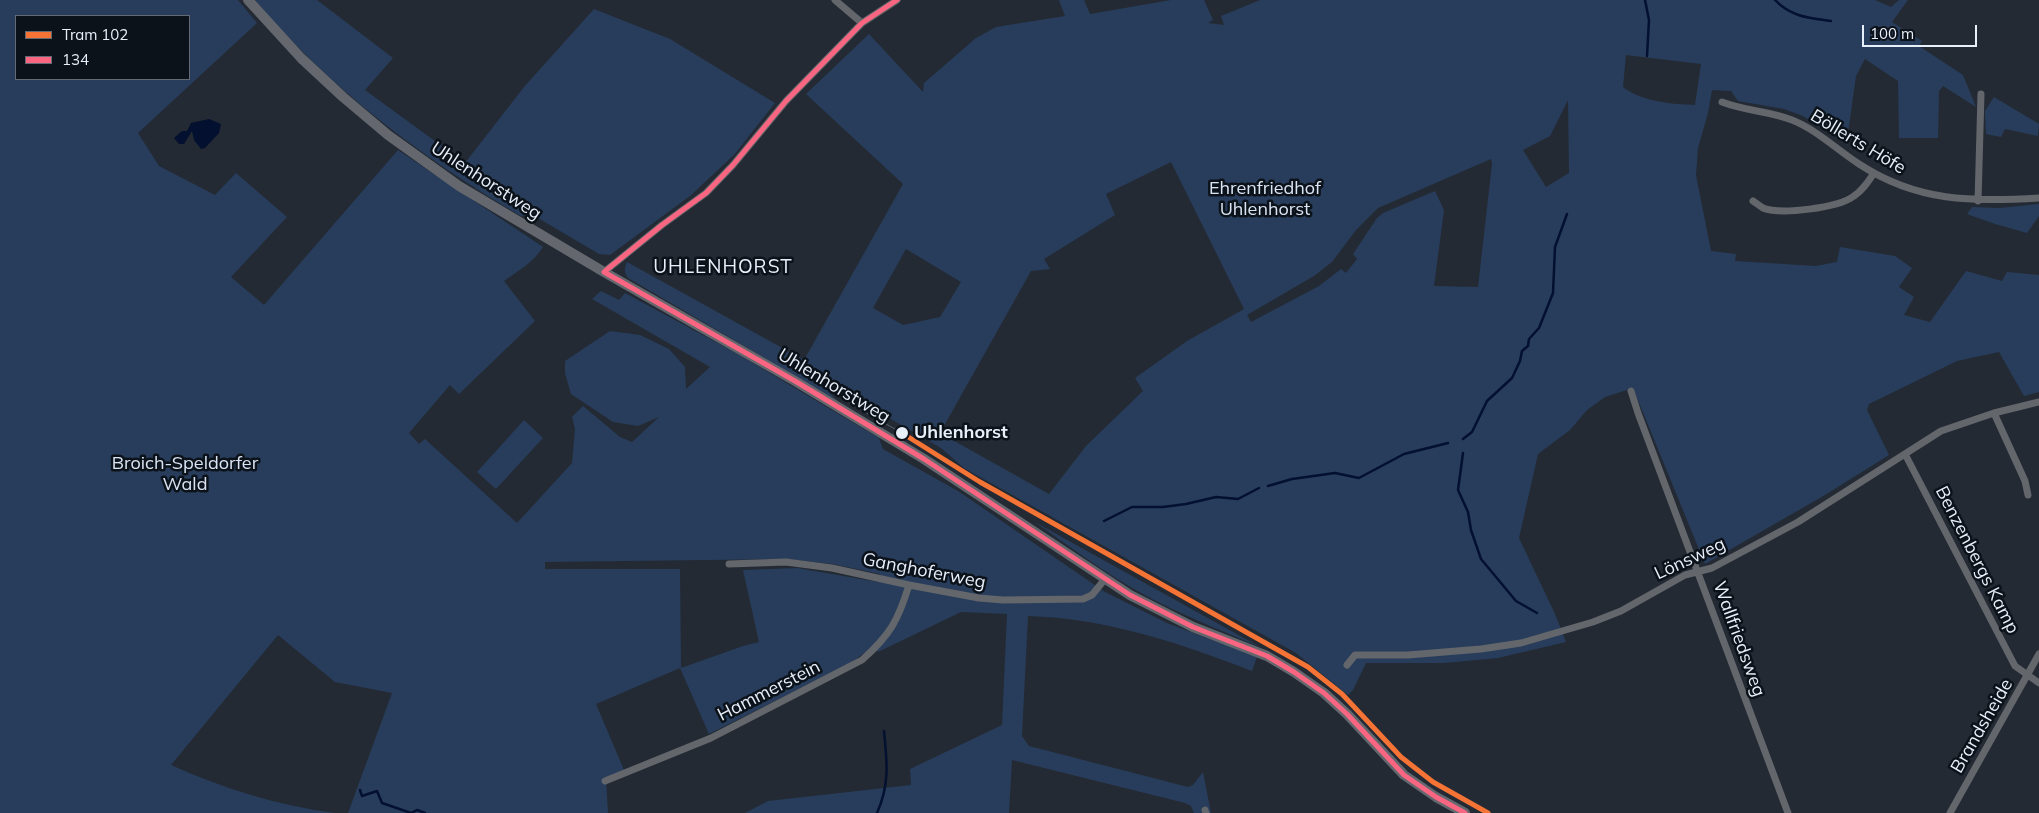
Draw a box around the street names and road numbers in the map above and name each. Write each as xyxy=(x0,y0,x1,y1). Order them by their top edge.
street label: Böllerts Höfe xyxy=(1806,105,1910,179)
street label: Uhlenhorstweg xyxy=(427,137,545,225)
street label: Uhlenhorstweg xyxy=(774,344,894,428)
street label: Benzenbergs Kamp xyxy=(1931,483,2023,637)
street label: Lönsweg xyxy=(1651,533,1729,585)
street label: Ganghoferweg xyxy=(861,548,987,594)
street label: Wallfriedsweg xyxy=(1708,579,1770,699)
street label: Hammerstein xyxy=(714,656,824,726)
street label: Brandsheide xyxy=(1946,675,2018,777)

